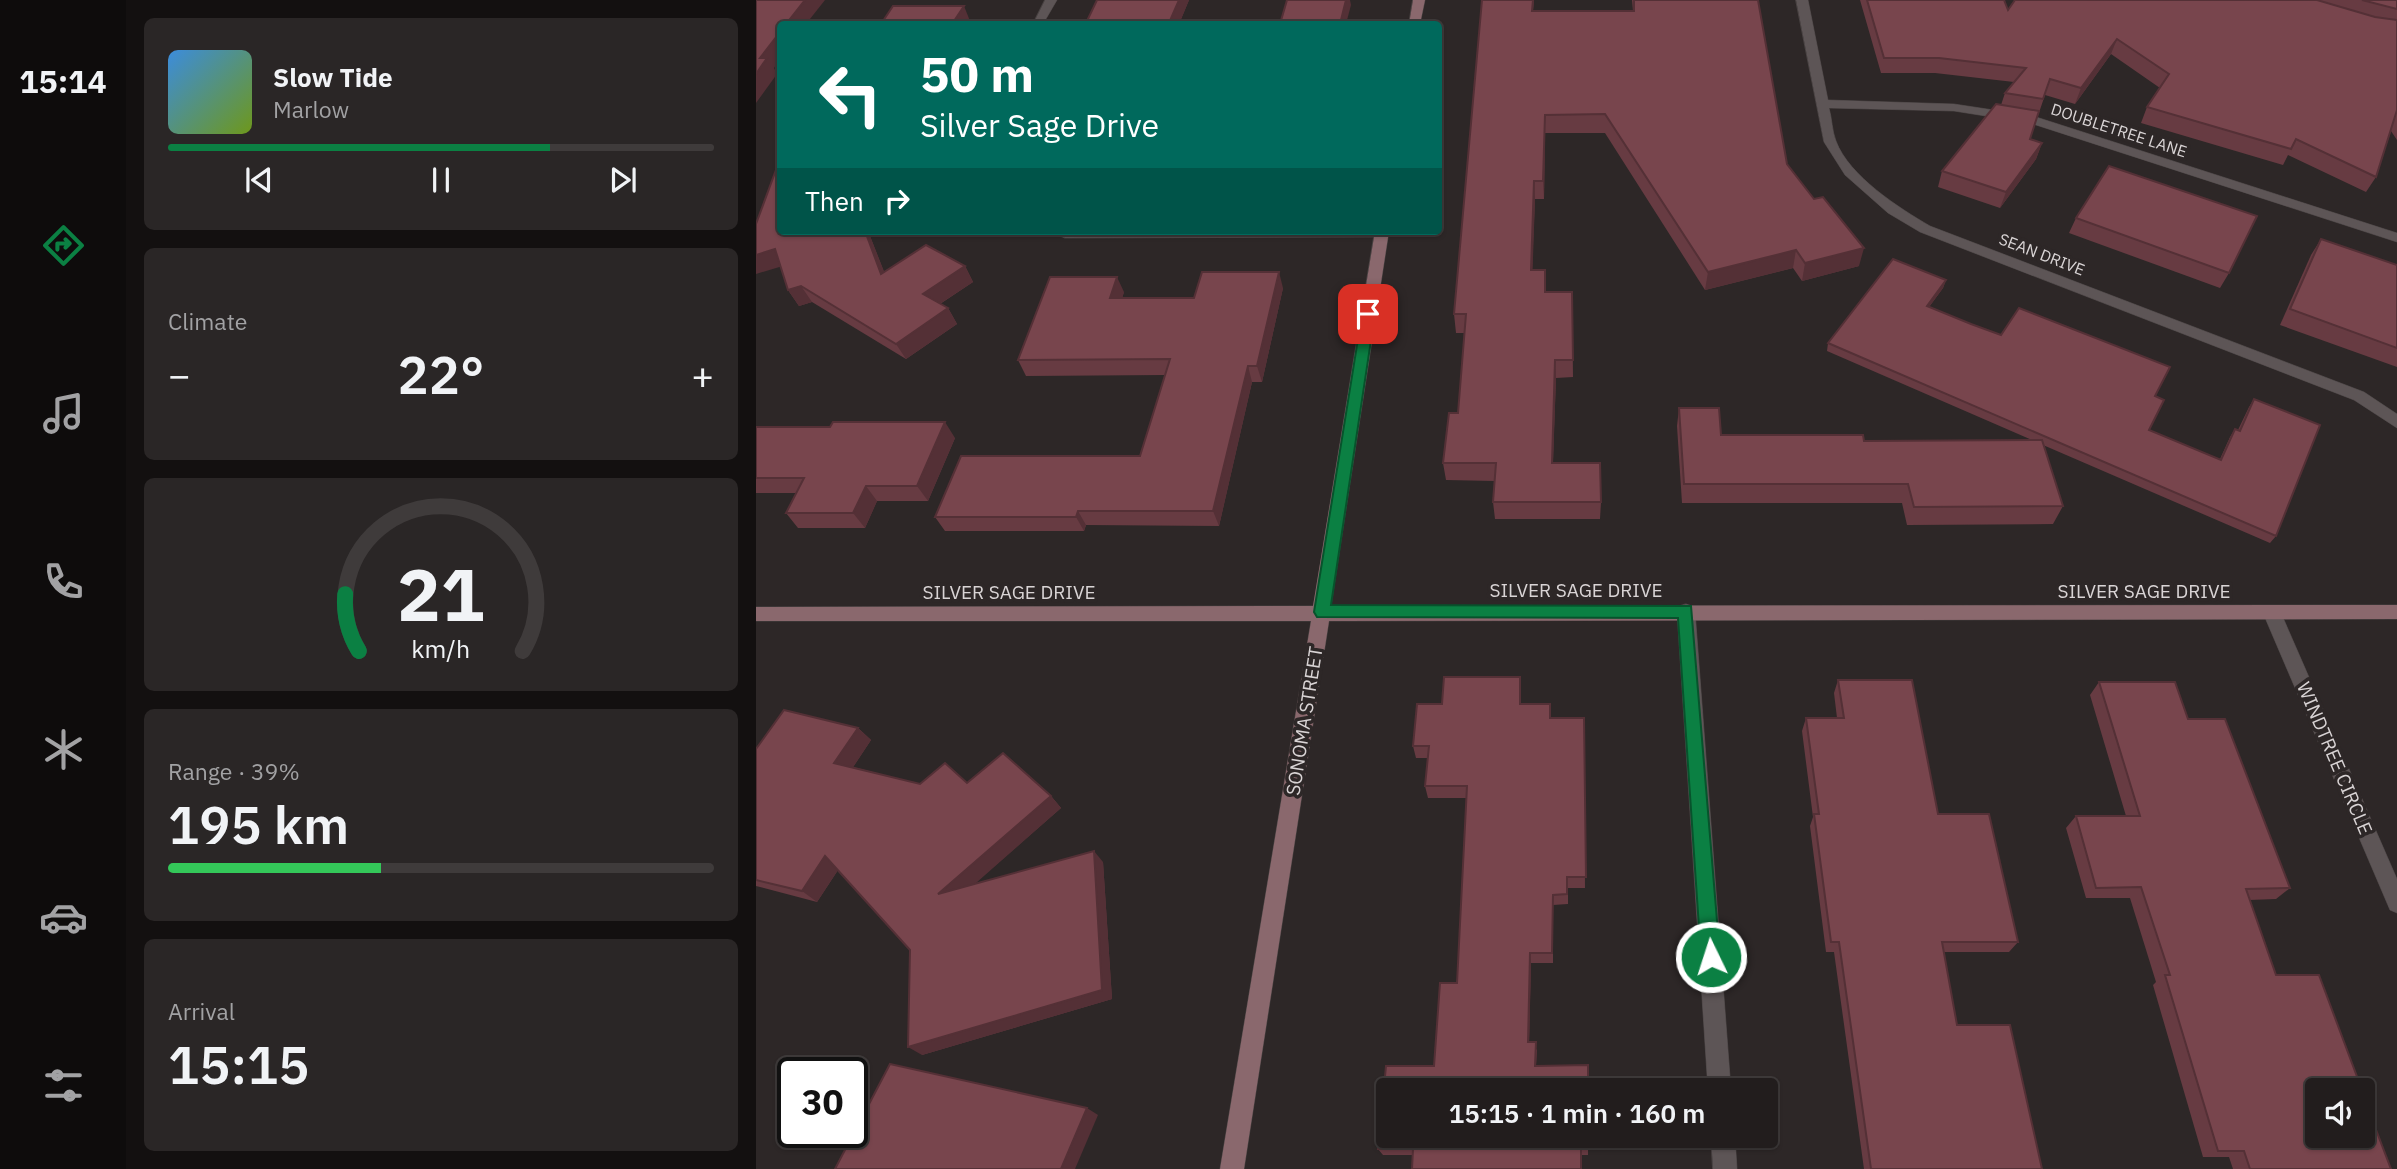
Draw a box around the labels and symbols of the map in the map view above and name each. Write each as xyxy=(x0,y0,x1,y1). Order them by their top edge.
street label: DOUBLETREE LANE xyxy=(2049,99,2189,161)
street label: SEAN DRIVE xyxy=(1996,228,2088,280)
pin xyxy=(1338,284,1398,344)
street label: SILVER SAGE DRIVE xyxy=(1489,578,1663,602)
street label: SILVER SAGE DRIVE xyxy=(2057,579,2231,603)
street label: SILVER SAGE DRIVE xyxy=(922,580,1096,604)
street label: SONOMA STREET xyxy=(1280,645,1328,797)
street label: WINDTREE CIRCLE xyxy=(2292,678,2378,838)
position arrow xyxy=(1674,920,1748,994)
speed limit sign: 30 xyxy=(777,1057,868,1148)

